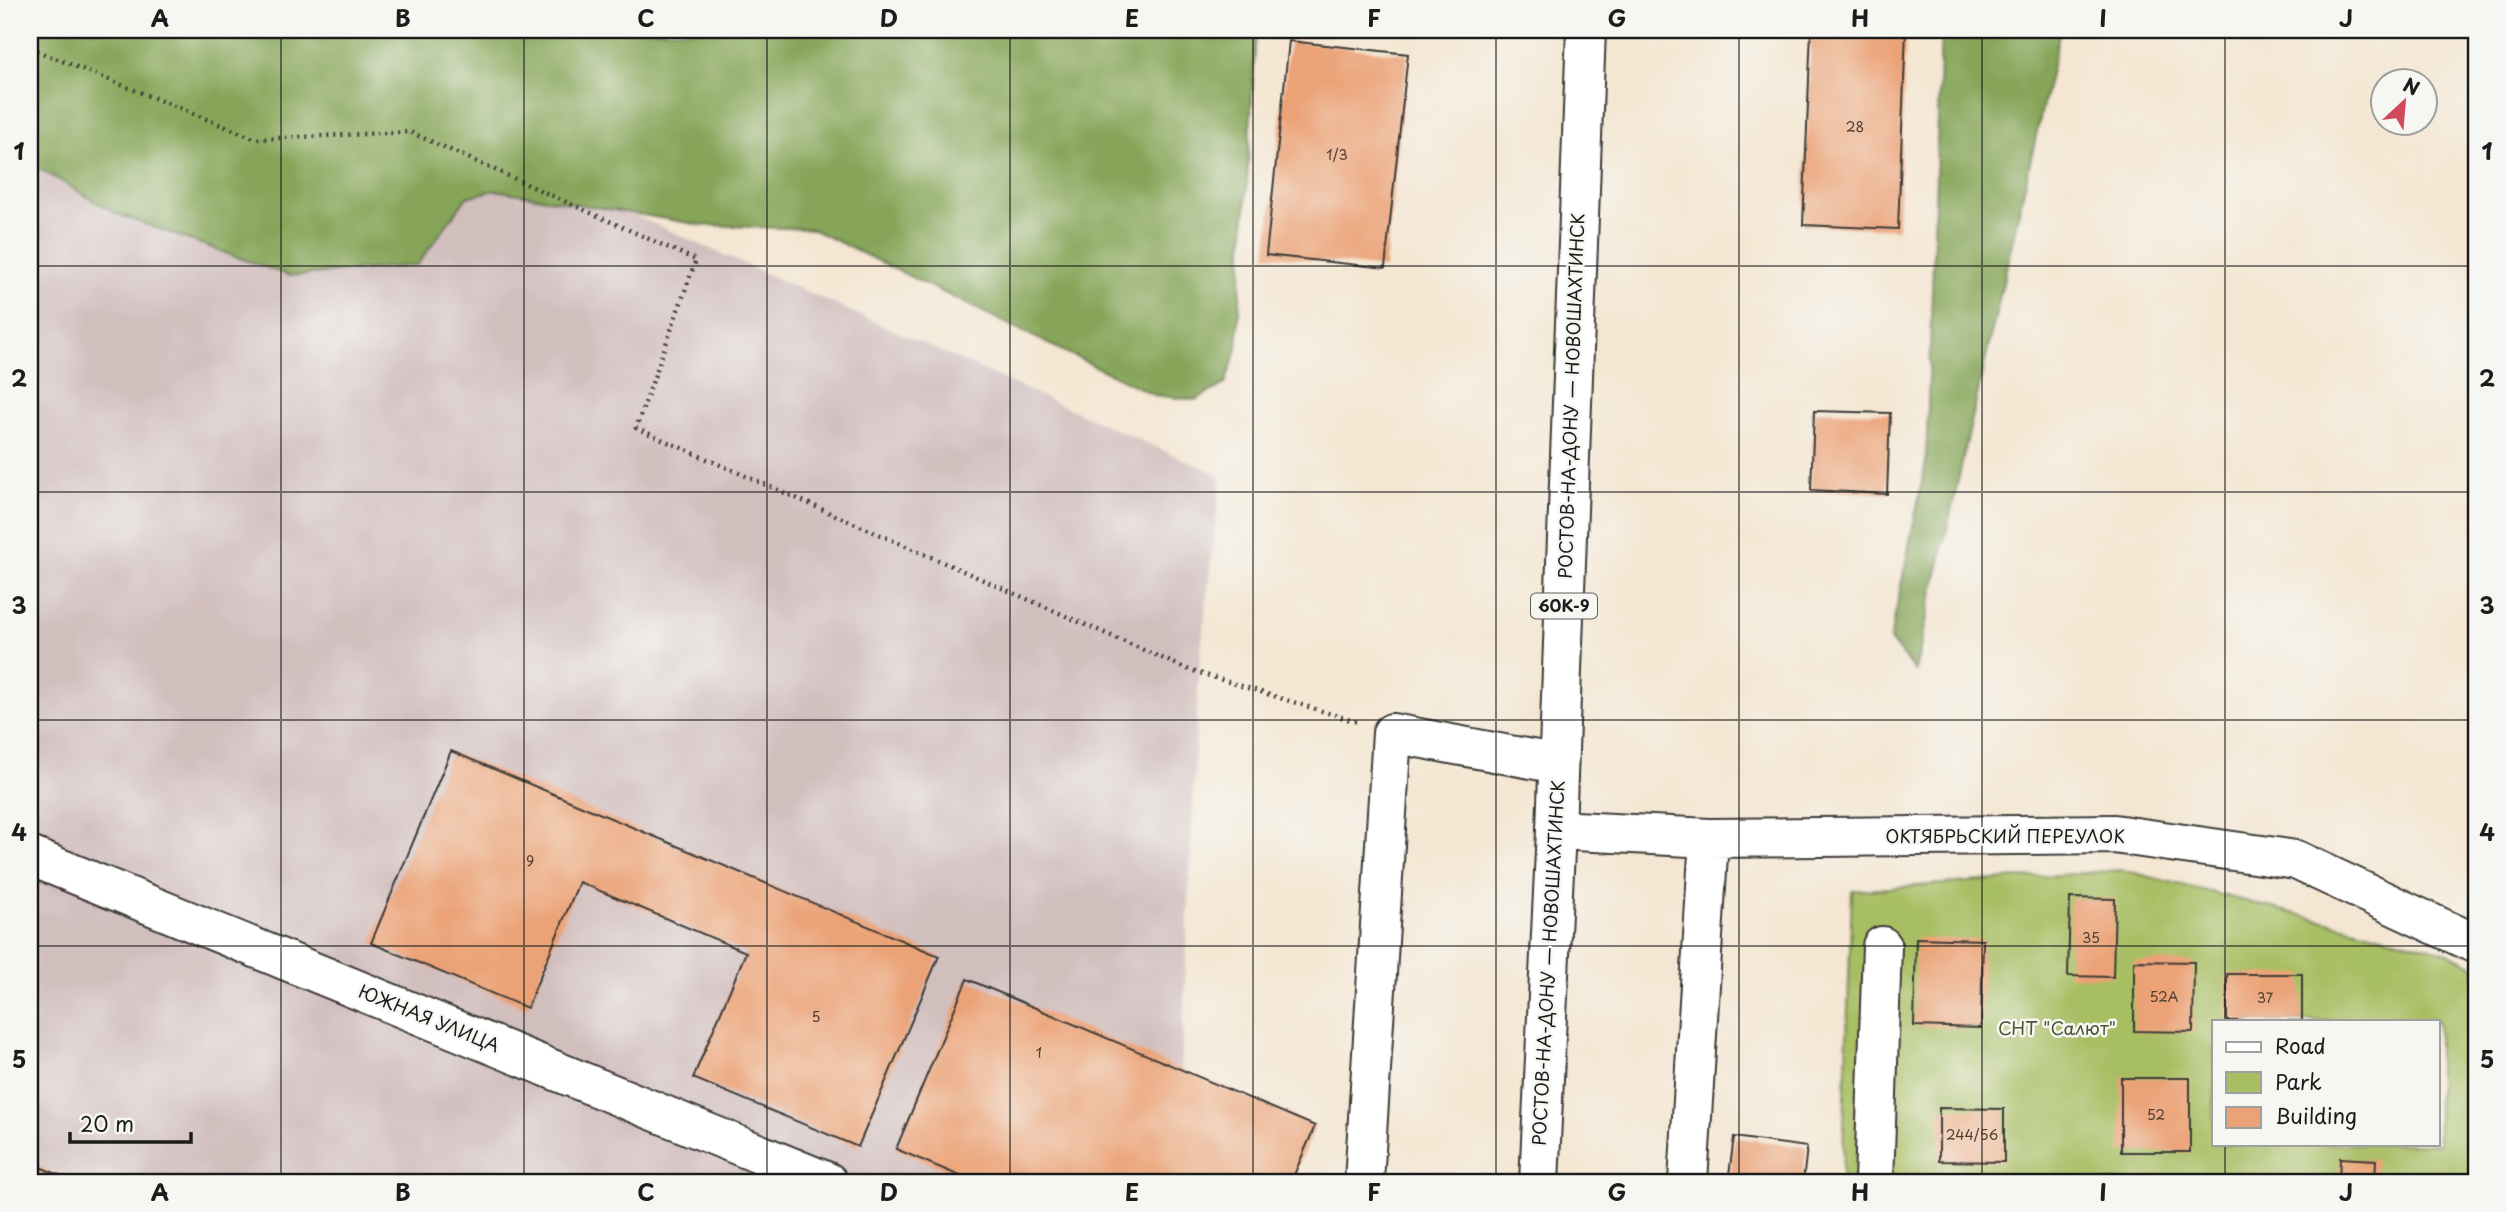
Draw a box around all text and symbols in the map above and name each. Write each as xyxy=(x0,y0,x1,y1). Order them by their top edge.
text: A xyxy=(151,0,169,35)
text: B xyxy=(395,0,411,35)
text: C xyxy=(637,0,655,35)
text: D xyxy=(880,0,898,35)
text: E xyxy=(1125,0,1139,35)
text: F xyxy=(1367,0,1381,35)
text: G xyxy=(1608,0,1626,35)
text: H xyxy=(1851,0,1869,35)
text: I xyxy=(2099,0,2107,35)
text: J xyxy=(2339,0,2353,35)
north arrow xyxy=(2370,66,2440,136)
text: N xyxy=(2399,70,2425,102)
house number: 28 xyxy=(1846,116,1864,137)
text: 1 xyxy=(14,133,25,168)
text: 1 xyxy=(2482,133,2493,168)
house number: 1/3 xyxy=(1326,144,1348,165)
street label: РОСТОВ-НА-ДОНУ — НОВОШАХТИНСК xyxy=(1551,213,1590,579)
text: 2 xyxy=(11,360,27,395)
text: 2 xyxy=(2479,360,2495,395)
text: 3 xyxy=(11,587,27,622)
text: 3 xyxy=(2479,587,2495,622)
road number: 60К-9 xyxy=(1531,594,1597,618)
street label: РОСТОВ-НА-ДОНУ — НОВОШАХТИНСК xyxy=(1524,780,1571,1146)
text: 4 xyxy=(11,814,27,849)
text: 4 xyxy=(2479,814,2495,849)
street label: ОКТЯБРЬСКИЙ ПЕРЕУЛОК xyxy=(1885,822,2125,849)
house number: 9 xyxy=(526,850,534,871)
house number: 35 xyxy=(2082,927,2100,948)
street label: ЮЖНАЯ УЛИЦА xyxy=(355,977,504,1058)
house number: 52А xyxy=(2149,986,2179,1007)
house number: 37 xyxy=(2257,987,2274,1008)
house number: 5 xyxy=(811,1006,821,1027)
park label: СНТ "Салют" xyxy=(1998,1014,2116,1041)
legend xyxy=(2212,1020,2440,1146)
text: Road xyxy=(2275,1029,2326,1061)
text: 5 xyxy=(12,1041,26,1076)
text: 5 xyxy=(2480,1041,2494,1076)
house number: 1 xyxy=(1036,1042,1042,1063)
text: Park xyxy=(2275,1065,2322,1097)
text: Building xyxy=(2275,1099,2357,1131)
scale bar xyxy=(70,1100,191,1144)
house number: 52 xyxy=(2147,1104,2165,1125)
text: 20 m xyxy=(80,1107,134,1139)
house number: 244/56 xyxy=(1946,1124,1998,1145)
text: A xyxy=(151,1174,169,1209)
text: B xyxy=(395,1174,411,1209)
text: C xyxy=(637,1174,655,1209)
text: D xyxy=(880,1174,898,1209)
text: E xyxy=(1125,1174,1139,1209)
text: F xyxy=(1367,1174,1381,1209)
text: G xyxy=(1608,1174,1626,1209)
text: H xyxy=(1851,1174,1869,1209)
text: I xyxy=(2099,1174,2107,1209)
text: J xyxy=(2339,1174,2353,1209)

